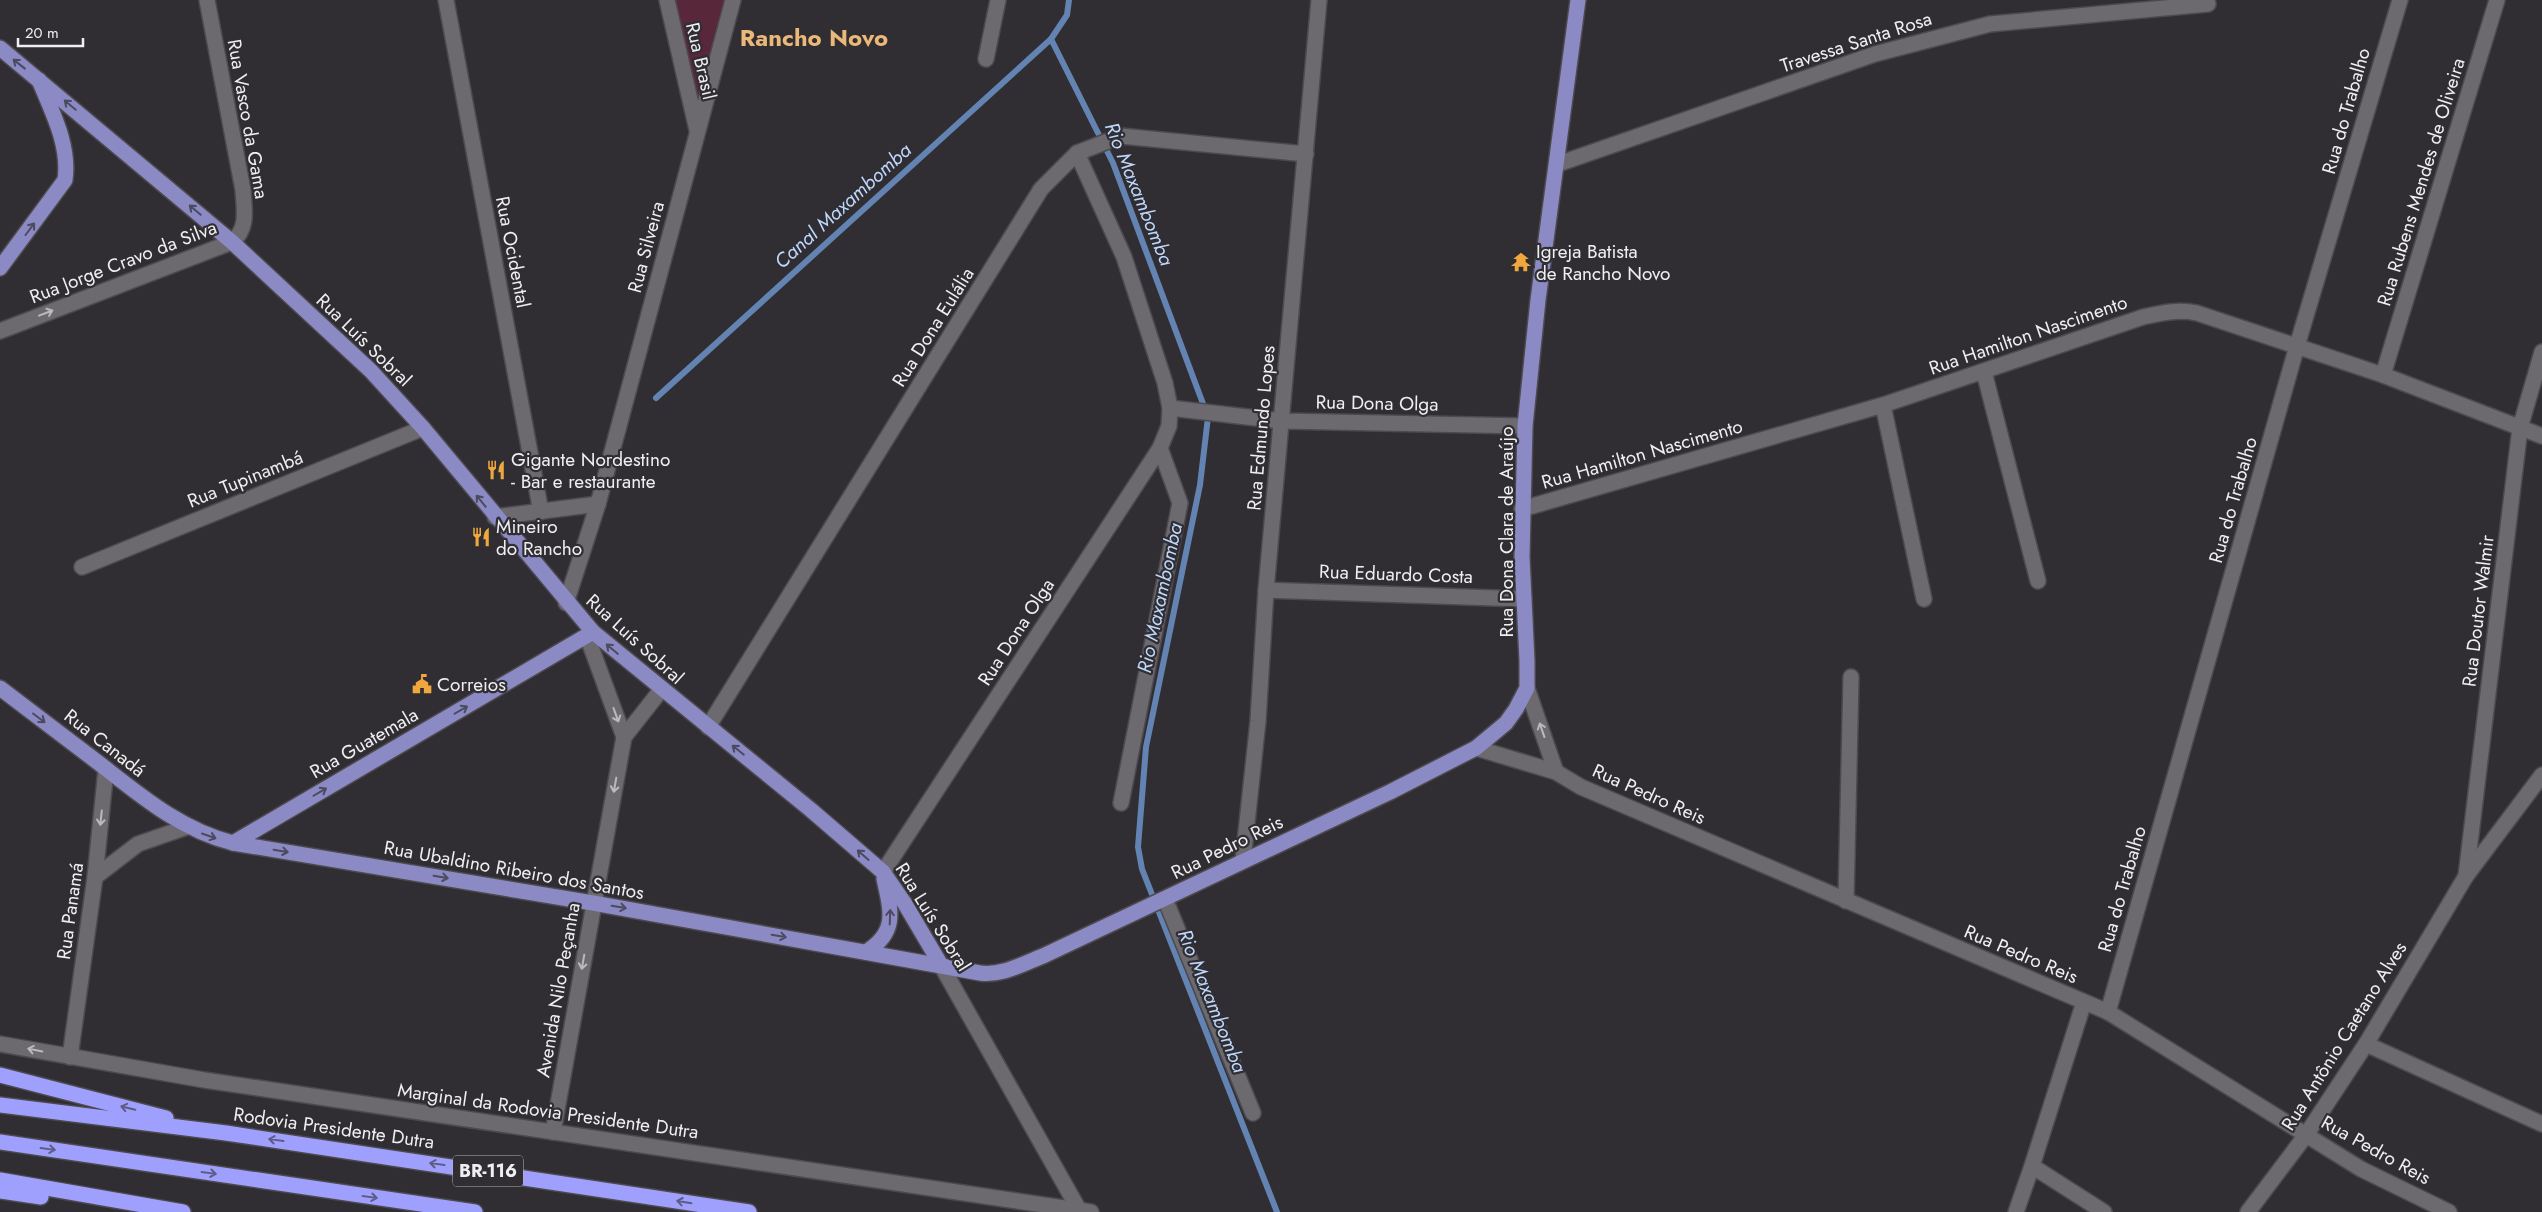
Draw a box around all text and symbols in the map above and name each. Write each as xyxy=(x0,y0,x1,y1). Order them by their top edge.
street label: Travessa Santa Rosa xyxy=(1777,5,1935,79)
scale bar xyxy=(18,15,82,47)
street label: Rua Brasil xyxy=(679,20,723,102)
district label: Rancho Novo xyxy=(740,20,888,55)
text: 20 m xyxy=(25,22,59,44)
street label: Rua Vasco da Gama xyxy=(221,37,275,201)
street label: Rua do Trabalho xyxy=(2315,45,2377,177)
street label: Rua Rubens Mendes de Oliveira xyxy=(2370,55,2472,309)
one-way arrow xyxy=(13,58,26,69)
one-way arrow xyxy=(64,100,77,111)
water label: Rio Maxambomba xyxy=(1097,118,1181,270)
water label: Canal Maxambomba xyxy=(768,136,918,276)
street label: Rua Ocidental xyxy=(489,194,537,310)
street label: Rua Silveira xyxy=(621,198,671,296)
one-way arrow xyxy=(188,204,201,216)
street label: Rua Jorge Cravo da Silva xyxy=(25,214,221,310)
one-way arrow xyxy=(24,223,35,236)
place label: Igreja Batista de Rancho Novo xyxy=(1536,238,1670,287)
temple icon: Igreja Batista de Rancho Novo xyxy=(1510,251,1532,273)
street label: Rua Dona Eulália xyxy=(886,262,980,392)
street label: Rua Luís Sobral xyxy=(310,287,418,393)
street label: Rua Hamilton Nascimento xyxy=(1925,288,2131,382)
one-way arrow xyxy=(38,308,53,317)
street label: Rua Edmundo Lopes xyxy=(1240,344,1282,512)
street label: Rua Dona Olga xyxy=(1315,388,1439,418)
street label: Rua Hamilton Nascimento xyxy=(1538,412,1746,496)
street label: Rua Dona Clara de Araújo xyxy=(1493,426,1520,638)
street label: Rua do Trabalho xyxy=(2202,434,2264,566)
street label: Rua Tupinambá xyxy=(183,444,307,514)
place label: Gigante Nordestino - Bar e restaurante xyxy=(511,446,670,495)
restaurant icon: Gigante Nordestino - Bar e restaurante xyxy=(485,459,507,481)
one-way arrow xyxy=(476,494,487,507)
place label: Mineiro do Rancho xyxy=(496,513,582,562)
water label: Rio Maxambomba xyxy=(1130,520,1190,676)
restaurant icon: Mineiro do Rancho xyxy=(470,526,492,548)
street label: Rua Doutor Walmir xyxy=(2455,533,2501,688)
street label: Rua Eduardo Costa xyxy=(1319,558,1473,590)
street label: Rua Dona Olga xyxy=(971,573,1061,691)
street label: Rua Luís Sobral xyxy=(580,588,690,690)
one-way arrow xyxy=(605,643,618,654)
place label: Correios xyxy=(437,671,506,698)
public building icon: Correios xyxy=(411,673,433,695)
street label: Rua Guatemala xyxy=(305,701,423,785)
street label: Rua Canadá xyxy=(59,703,151,783)
one-way arrow xyxy=(453,704,467,714)
one-way arrow xyxy=(612,706,621,722)
one-way arrow xyxy=(32,712,45,723)
one-way arrow xyxy=(1537,722,1546,738)
one-way arrow xyxy=(732,745,745,756)
street label: Rua Pedro Reis xyxy=(1588,757,1710,831)
one-way arrow xyxy=(609,776,619,792)
one-way arrow xyxy=(313,786,327,796)
street label: Rua Pedro Reis xyxy=(1167,808,1288,886)
one-way arrow xyxy=(96,809,106,825)
street label: Rua do Trabalho xyxy=(2091,823,2153,955)
one-way arrow xyxy=(201,832,217,841)
street label: Rua Ubaldino Ribeiro dos Santos xyxy=(382,834,646,906)
one-way arrow xyxy=(273,846,289,856)
one-way arrow xyxy=(856,849,869,861)
street label: Rua Luís Sobral xyxy=(889,857,977,977)
street label: Rua Panamá xyxy=(50,861,90,961)
one-way arrow xyxy=(433,873,449,883)
street label: Avenida Nilo Peçanha xyxy=(529,900,587,1080)
one-way arrow xyxy=(611,903,627,913)
one-way arrow xyxy=(885,909,894,925)
street label: Rua Pedro Reis xyxy=(1960,918,2082,990)
water label: Rio Maxambomba xyxy=(1170,925,1254,1077)
one-way arrow xyxy=(770,932,786,942)
street label: Rua Antônio Caetano Alves xyxy=(2275,936,2413,1136)
one-way arrow xyxy=(577,953,587,969)
one-way arrow xyxy=(27,1045,43,1055)
street label: Marginal da Rodovia Presidente Dutra xyxy=(396,1076,700,1146)
street label: Rodovia Presidente Dutra xyxy=(232,1101,436,1155)
one-way arrow xyxy=(120,1103,136,1112)
street label: Rua Pedro Reis xyxy=(2316,1109,2436,1191)
one-way arrow xyxy=(268,1135,284,1145)
one-way arrow xyxy=(40,1144,56,1154)
road number: BR-116 xyxy=(453,1156,523,1186)
one-way arrow xyxy=(429,1158,445,1168)
one-way arrow xyxy=(201,1168,217,1178)
one-way arrow xyxy=(361,1192,377,1202)
one-way arrow xyxy=(676,1196,692,1206)

